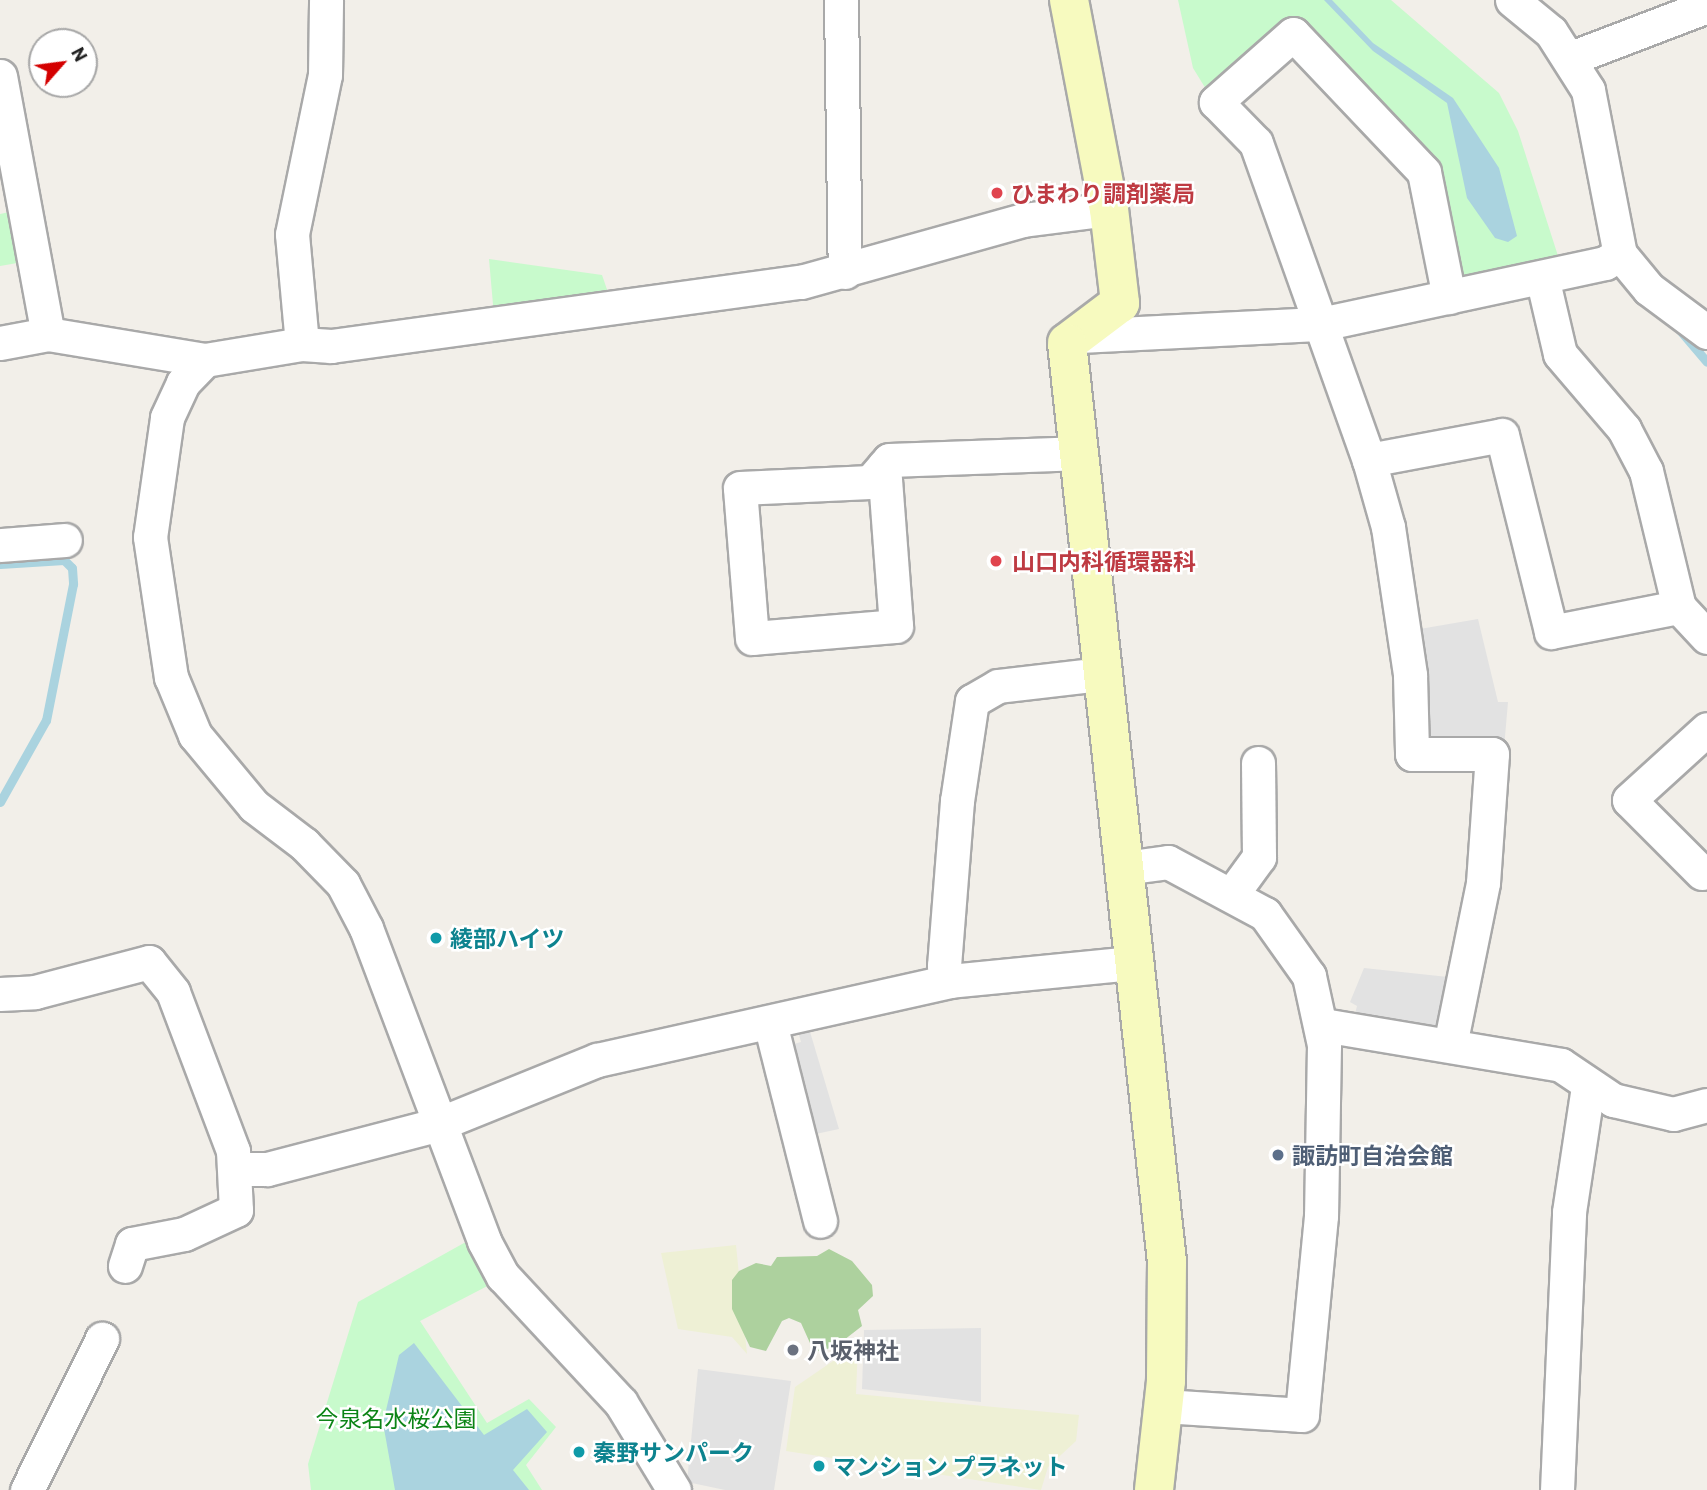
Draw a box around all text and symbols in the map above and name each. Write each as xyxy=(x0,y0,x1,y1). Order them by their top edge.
north arrow xyxy=(28,28,98,98)
text: N xyxy=(67,43,93,65)
place label: ひまわり調剤薬局 xyxy=(1011,179,1195,207)
marker: ひまわり調剤薬局 xyxy=(989,185,1005,201)
place label: 山口内科循環器科 xyxy=(1012,547,1196,575)
marker: 山口内科循環器科 xyxy=(986,551,1006,571)
place label: 綾部ハイツ xyxy=(450,924,565,952)
marker: 綾部ハイツ xyxy=(428,930,444,946)
place label: 諏訪町自治会館 xyxy=(1292,1141,1453,1169)
marker: 諏訪町自治会館 xyxy=(1270,1147,1286,1163)
place label: 八坂神社 xyxy=(807,1336,899,1364)
marker: 八坂神社 xyxy=(785,1342,801,1358)
park label: 今泉名水桜公園 xyxy=(316,1404,476,1432)
place label: 秦野サンパーク xyxy=(593,1438,754,1466)
marker: 秦野サンパーク xyxy=(571,1444,587,1460)
place label: マンション プラネット xyxy=(833,1452,1068,1480)
marker: マンション プラネット xyxy=(811,1458,827,1474)

